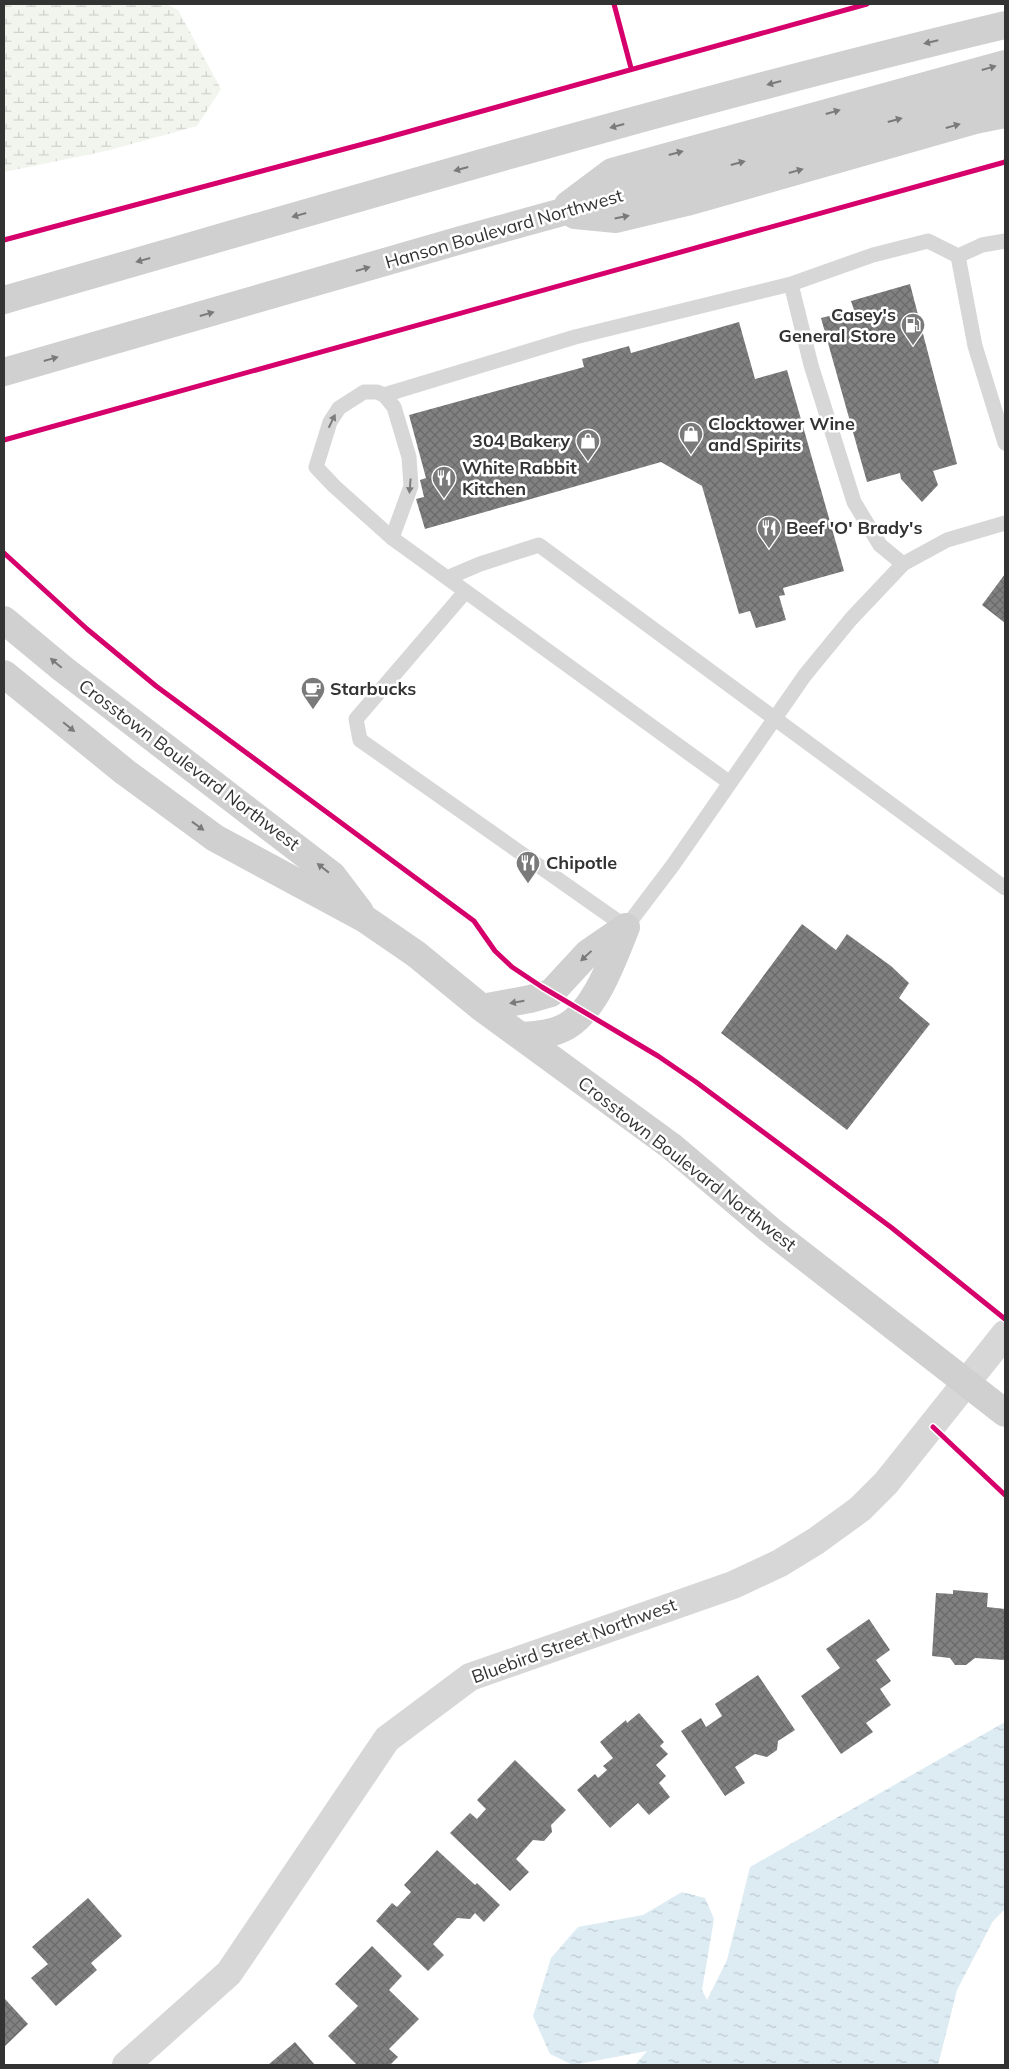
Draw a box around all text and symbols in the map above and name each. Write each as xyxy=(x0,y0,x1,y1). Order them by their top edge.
one-way arrow xyxy=(924,38,939,46)
one-way arrow xyxy=(982,64,997,72)
one-way arrow xyxy=(766,79,782,87)
one-way arrow xyxy=(825,107,840,115)
one-way arrow xyxy=(887,116,903,124)
one-way arrow xyxy=(945,122,960,130)
one-way arrow xyxy=(610,123,625,131)
one-way arrow xyxy=(668,149,683,157)
one-way arrow xyxy=(731,159,746,167)
one-way arrow xyxy=(453,166,468,174)
one-way arrow xyxy=(789,166,804,174)
street label: Hanson Boulevard Northwest xyxy=(382,183,626,274)
one-way arrow xyxy=(291,212,306,220)
one-way arrow xyxy=(615,212,631,220)
one-way arrow xyxy=(135,257,150,265)
one-way arrow xyxy=(356,264,371,272)
place label: Casey's General Store xyxy=(779,303,896,347)
one-way arrow xyxy=(199,309,214,317)
fuel station icon: Casey's General Store xyxy=(900,312,926,346)
one-way arrow xyxy=(43,354,58,362)
place label: Clocktower Wine and Spirits xyxy=(708,412,855,456)
one-way arrow xyxy=(328,414,336,428)
shop icon: Clocktower Wine and Spirits xyxy=(678,421,704,455)
shop icon: 304 Bakery xyxy=(575,428,601,462)
place label: 304 Bakery xyxy=(472,429,570,452)
place label: White Rabbit Kitchen xyxy=(462,456,577,500)
restaurant icon: White Rabbit Kitchen xyxy=(431,465,457,499)
one-way arrow xyxy=(405,478,413,494)
restaurant icon: Beef 'O' Brady's xyxy=(756,515,782,549)
place label: Beef 'O' Brady's xyxy=(786,516,922,539)
one-way arrow xyxy=(50,657,62,669)
street label: Crosstown Boulevard Northwest xyxy=(74,674,304,855)
cafe icon: Starbucks xyxy=(300,676,326,710)
place label: Starbucks xyxy=(330,677,416,700)
one-way arrow xyxy=(62,722,75,733)
one-way arrow xyxy=(191,821,205,831)
restaurant icon: Chipotle xyxy=(515,850,541,884)
place label: Chipotle xyxy=(546,851,617,874)
one-way arrow xyxy=(317,863,330,874)
one-way arrow xyxy=(581,950,593,962)
one-way arrow xyxy=(508,998,524,1006)
street label: Crosstown Boulevard Northwest xyxy=(573,1071,801,1256)
street label: Bluebird Street Northwest xyxy=(468,1593,679,1688)

